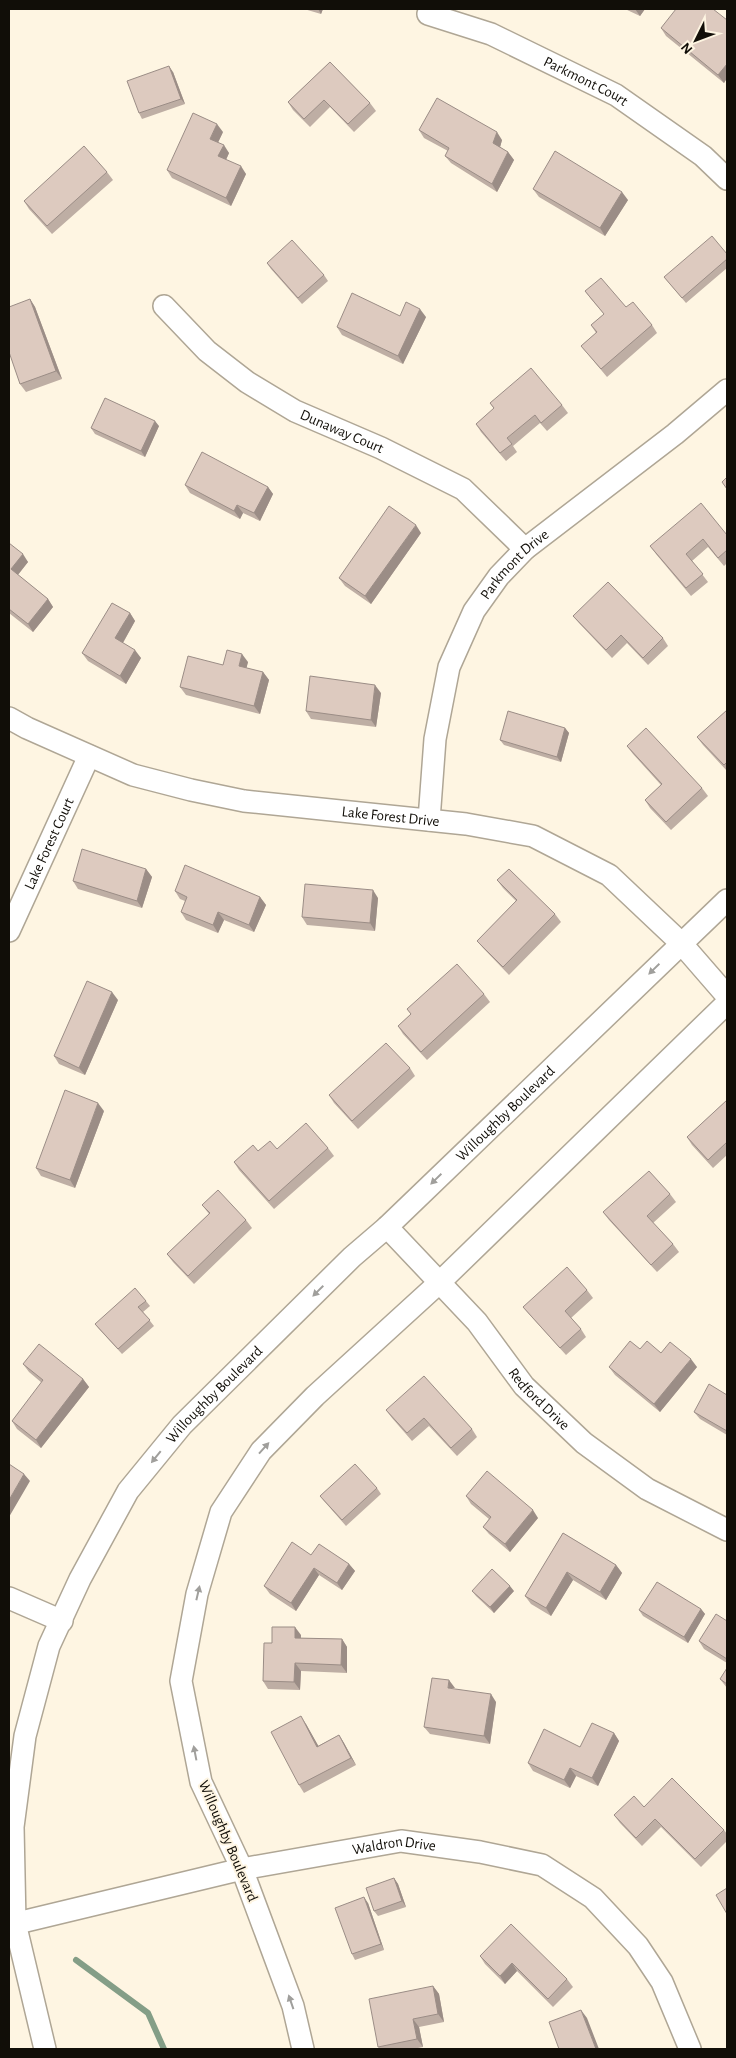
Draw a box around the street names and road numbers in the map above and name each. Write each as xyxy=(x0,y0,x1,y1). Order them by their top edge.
street label: Parkmont Court xyxy=(541,53,631,109)
street label: Dunaway Court xyxy=(298,407,386,456)
street label: Parkmont Drive xyxy=(477,526,551,602)
street label: Lake Forest Court xyxy=(21,795,76,892)
street label: Lake Forest Drive xyxy=(341,804,440,829)
street label: Willoughby Boulevard xyxy=(453,1063,558,1164)
street label: Willoughby Boulevard xyxy=(163,1343,265,1446)
street label: Redford Drive xyxy=(506,1365,573,1433)
street label: Willoughby Boulevard xyxy=(196,1778,260,1904)
street label: Waldron Drive xyxy=(351,1833,437,1857)

